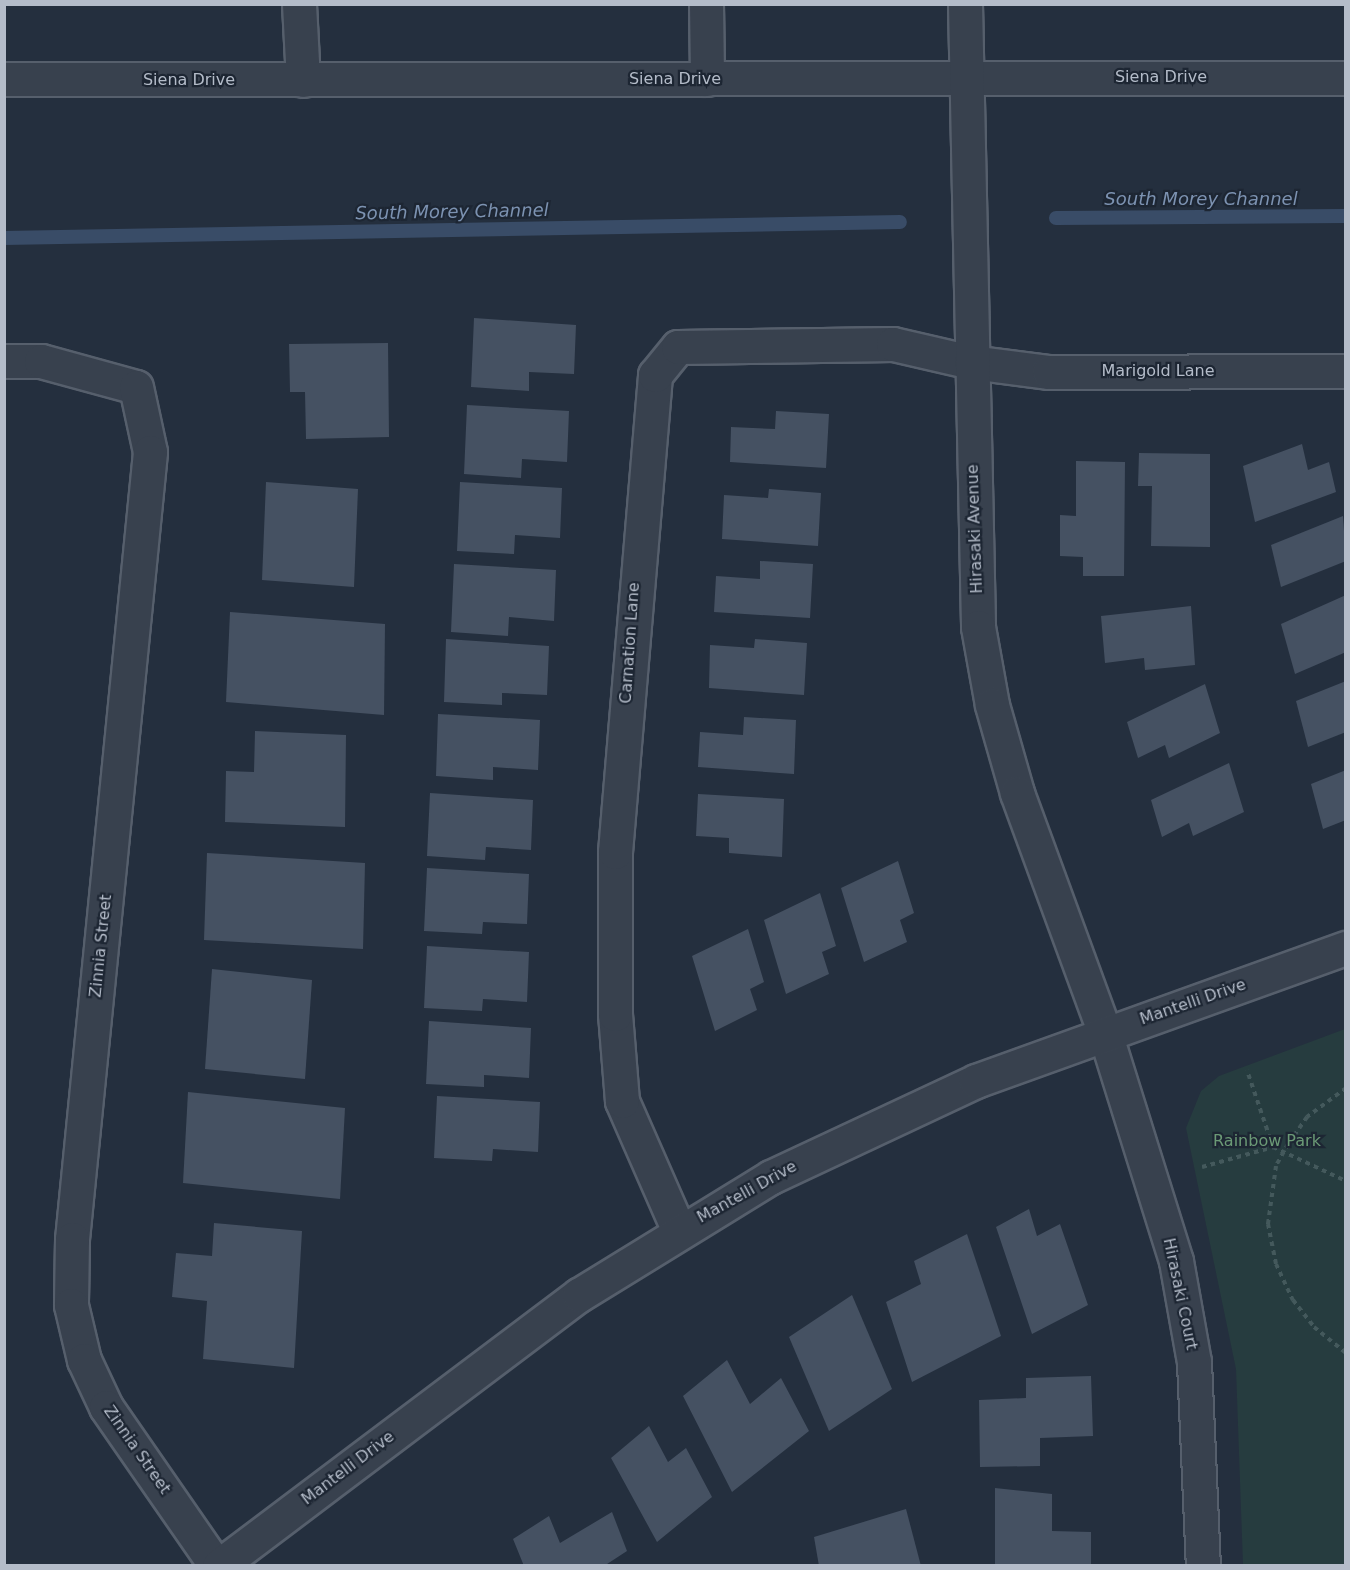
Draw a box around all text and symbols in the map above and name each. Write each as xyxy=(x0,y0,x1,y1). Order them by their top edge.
street label: Siena Drive xyxy=(1115,67,1207,87)
street label: Siena Drive xyxy=(629,69,721,89)
street label: Siena Drive xyxy=(143,70,235,90)
water label: South Morey Channel xyxy=(1104,188,1298,210)
water label: South Morey Channel xyxy=(355,200,549,224)
street label: Marigold Lane xyxy=(1102,361,1214,381)
street label: Hirasaki Avenue xyxy=(963,464,987,594)
street label: Carnation Lane xyxy=(616,582,644,704)
street label: Zinnia Street xyxy=(86,893,116,999)
street label: Mantelli Drive xyxy=(1137,975,1249,1029)
park label: Rainbow Park xyxy=(1213,1131,1321,1151)
street label: Mantelli Drive xyxy=(694,1157,800,1227)
street label: Hirasaki Court xyxy=(1159,1236,1201,1352)
street label: Zinnia Street xyxy=(99,1402,175,1498)
street label: Mantelli Drive xyxy=(298,1427,398,1509)

